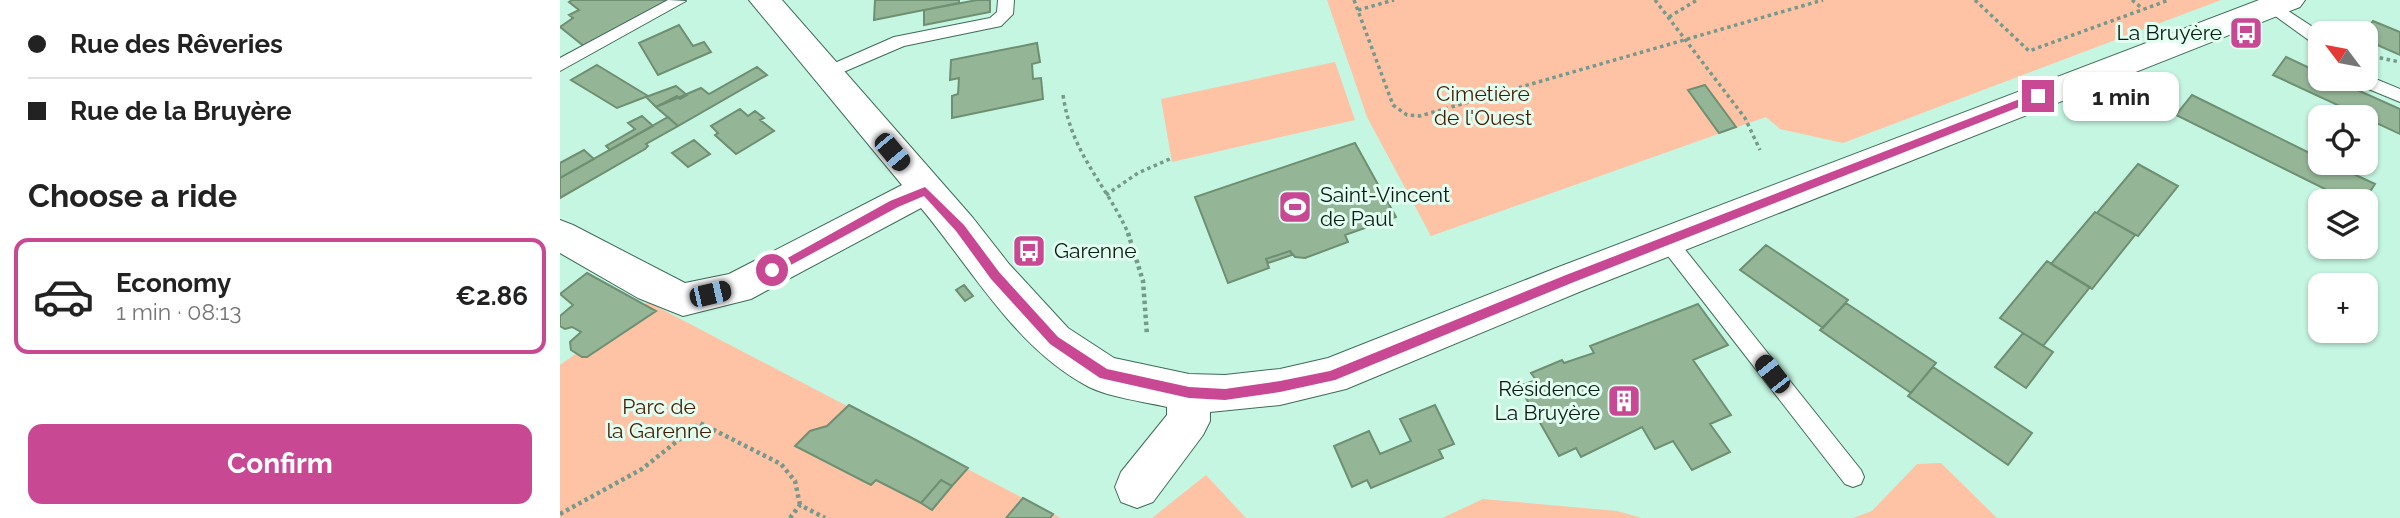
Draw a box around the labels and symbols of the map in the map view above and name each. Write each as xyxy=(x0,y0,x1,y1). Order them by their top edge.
bus stop icon: La Bruyère xyxy=(2227,14,2265,52)
place label: La Bruyère xyxy=(2116,20,2222,45)
north arrow xyxy=(2308,21,2378,91)
callout: 1 min xyxy=(2062,72,2178,120)
route end xyxy=(2022,80,2054,112)
park label: Cimetière de l'Ouest xyxy=(1434,81,1532,130)
car xyxy=(871,129,914,175)
place label: Saint-Vincent de Paul xyxy=(1320,182,1450,231)
sports icon: Saint-Vincent de Paul xyxy=(1276,188,1314,226)
bus stop icon: Garenne xyxy=(1010,232,1048,270)
place label: Garenne xyxy=(1054,238,1137,263)
route start xyxy=(756,254,788,286)
car xyxy=(688,279,733,309)
car xyxy=(1751,351,1794,397)
place label: Résidence La Bruyère xyxy=(1494,376,1600,425)
building icon: Résidence La Bruyère xyxy=(1605,382,1643,420)
park label: Parc de la Garenne xyxy=(606,394,712,443)

